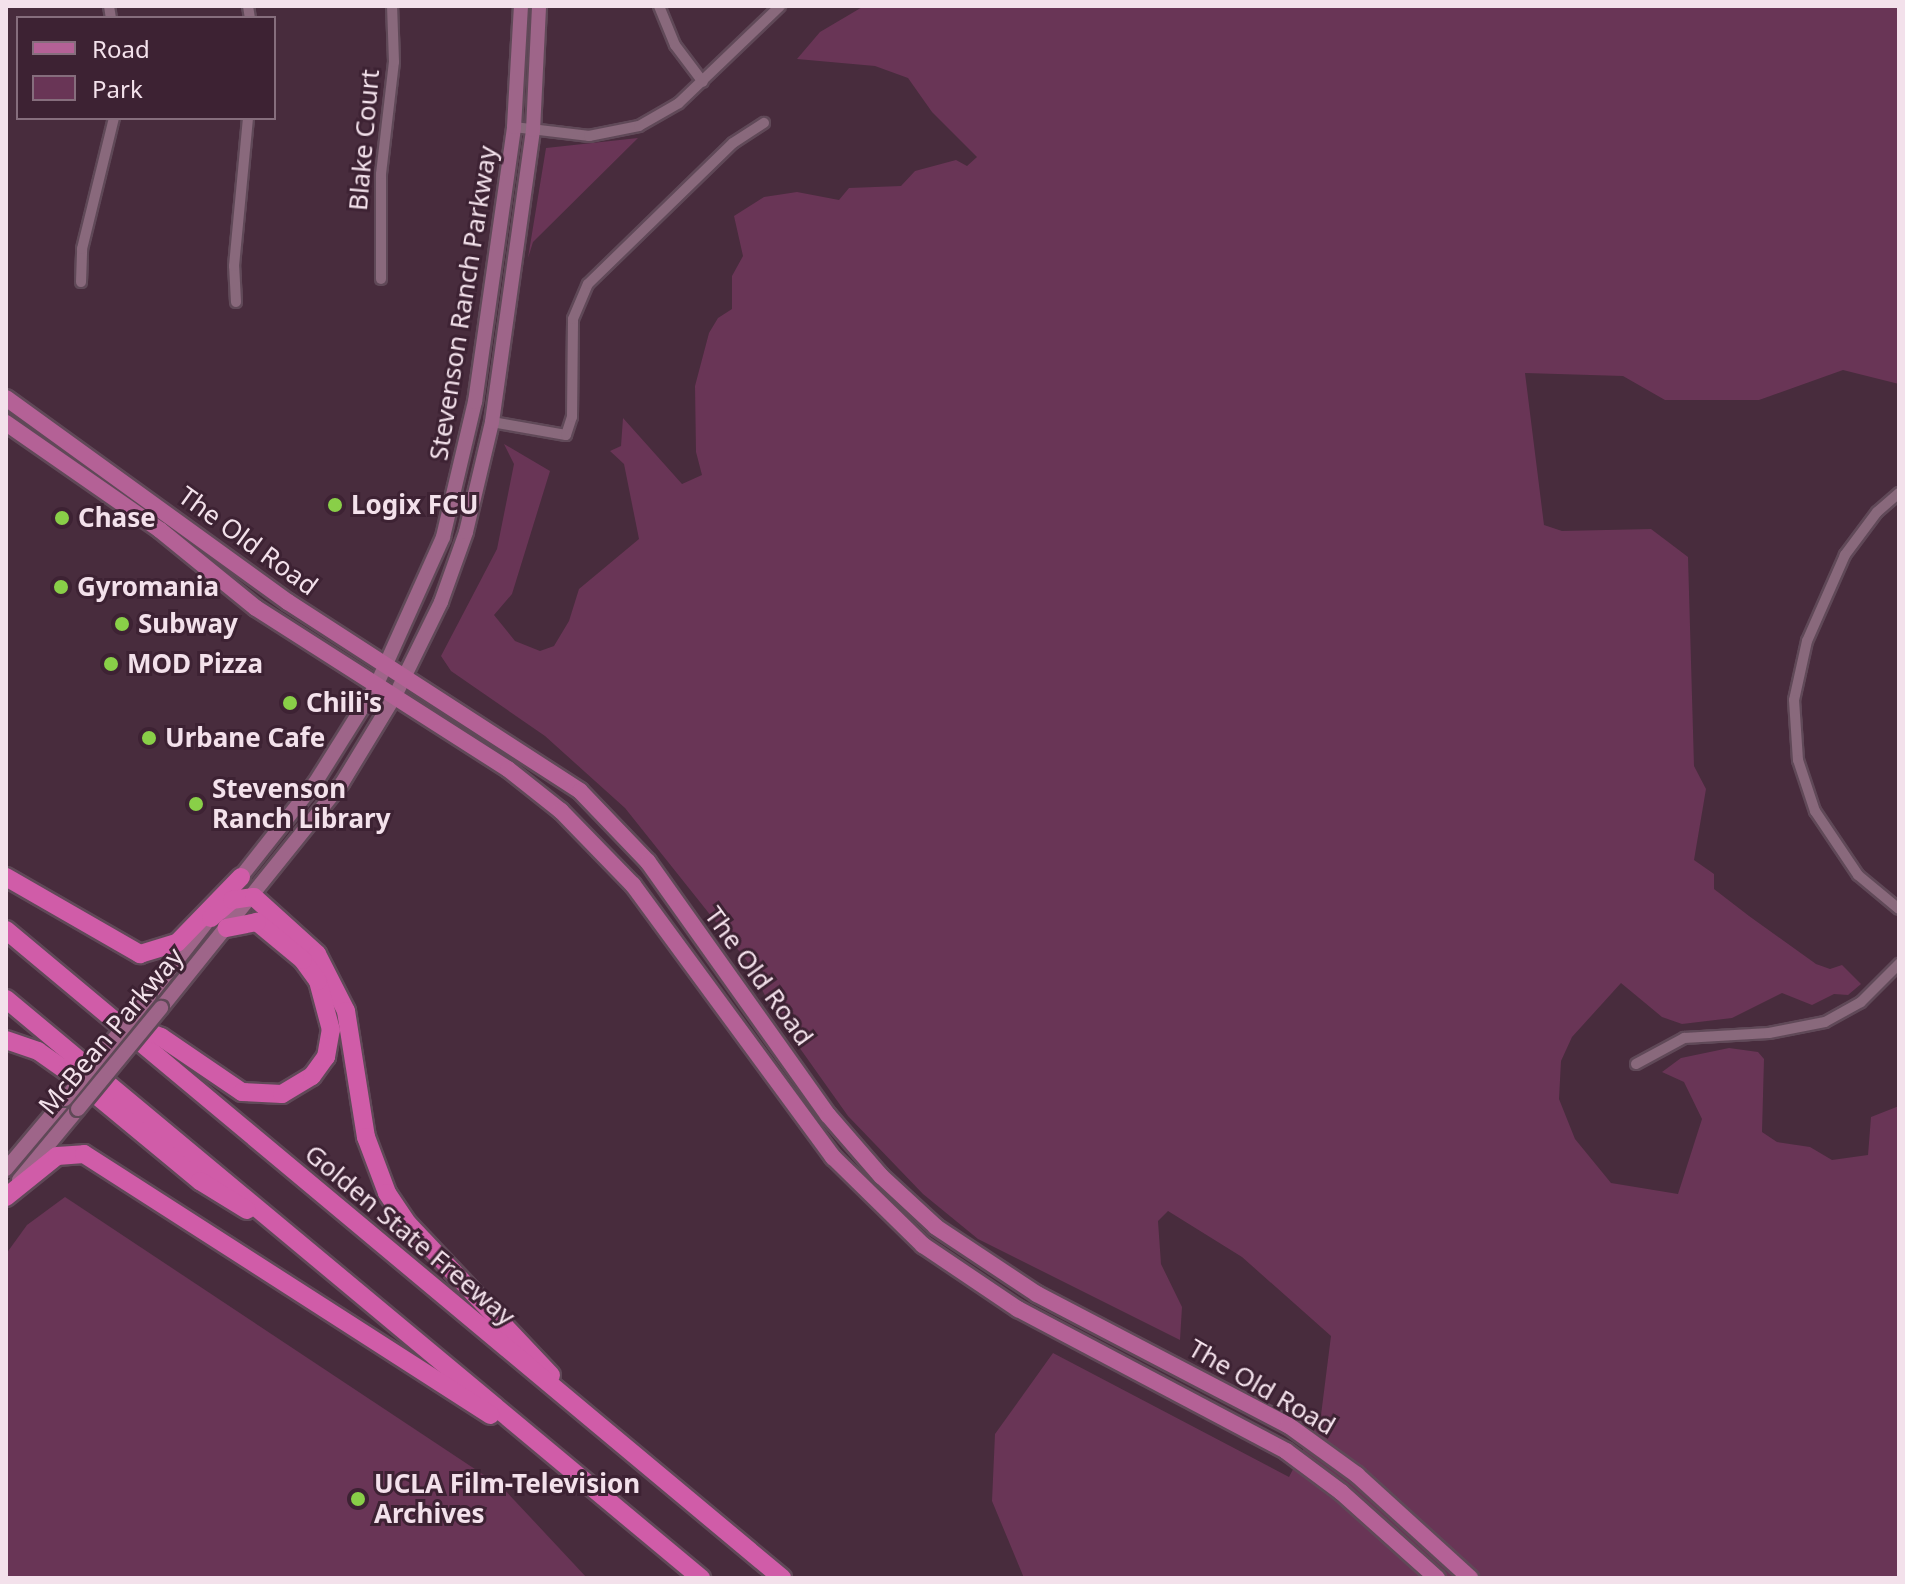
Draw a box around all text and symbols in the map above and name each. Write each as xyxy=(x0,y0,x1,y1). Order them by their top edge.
legend xyxy=(16,16,276,120)
text: Road xyxy=(92,32,150,65)
street label: Blake Court xyxy=(342,68,386,212)
text: Park xyxy=(92,72,143,105)
street label: Stevenson Ranch Parkway xyxy=(423,143,503,463)
street label: The Old Road xyxy=(172,480,324,602)
place label: Logix FCU xyxy=(351,489,478,521)
marker: Logix FCU xyxy=(326,496,344,514)
place label: Chase xyxy=(78,502,156,534)
marker: Chase xyxy=(53,509,71,527)
place label: Gyromania xyxy=(77,571,219,603)
marker: Gyromania xyxy=(52,578,70,596)
place label: Subway xyxy=(138,608,238,640)
marker: Subway xyxy=(113,615,131,633)
place label: MOD Pizza xyxy=(127,648,263,680)
marker: MOD Pizza xyxy=(102,655,120,673)
place label: Chili's xyxy=(306,687,382,719)
marker: Chili's xyxy=(281,694,299,712)
place label: Urbane Cafe xyxy=(165,722,325,754)
marker: Urbane Cafe xyxy=(140,729,158,747)
place label: Stevenson Ranch Library xyxy=(212,773,390,834)
marker: Stevenson Ranch Library xyxy=(187,795,205,813)
street label: The Old Road xyxy=(698,900,820,1052)
street label: McBean Parkway xyxy=(32,941,190,1121)
street label: Golden State Freeway xyxy=(299,1138,521,1332)
street label: The Old Road xyxy=(1183,1332,1341,1442)
place label: UCLA Film-Television Archives xyxy=(374,1468,640,1530)
marker: UCLA Film-Television Archives xyxy=(349,1490,367,1508)

